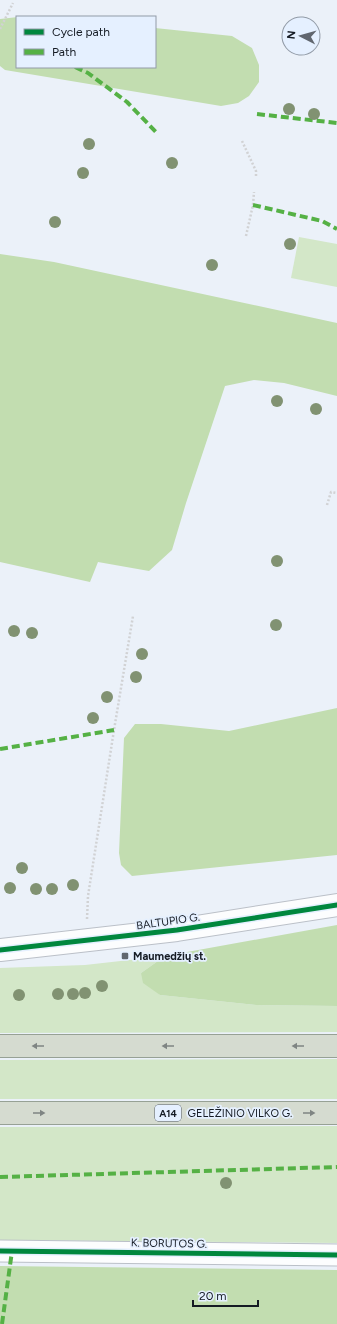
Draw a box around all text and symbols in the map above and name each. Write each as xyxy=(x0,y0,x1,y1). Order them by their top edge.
legend xyxy=(16,16,156,68)
north arrow xyxy=(281,16,321,56)
text: Cycle path xyxy=(52,25,110,39)
text: N xyxy=(285,30,298,40)
text: Path xyxy=(52,45,76,59)
street label: BALTUPIO G. xyxy=(135,911,201,932)
place label: Maumedžių st. xyxy=(133,950,206,963)
marker: Maumedžių st. xyxy=(120,951,130,961)
one-way arrow xyxy=(31,1043,44,1049)
one-way arrow xyxy=(161,1043,174,1049)
one-way arrow xyxy=(291,1043,304,1049)
road number: A14 xyxy=(155,1105,181,1121)
street label: GELEŽINIO VILKO G. xyxy=(188,1106,292,1120)
one-way arrow xyxy=(33,1110,46,1116)
one-way arrow xyxy=(303,1110,316,1116)
street label: K. BORUTOS G. xyxy=(131,1236,207,1251)
scale bar xyxy=(193,1282,258,1308)
text: 20 m xyxy=(199,1289,227,1303)

